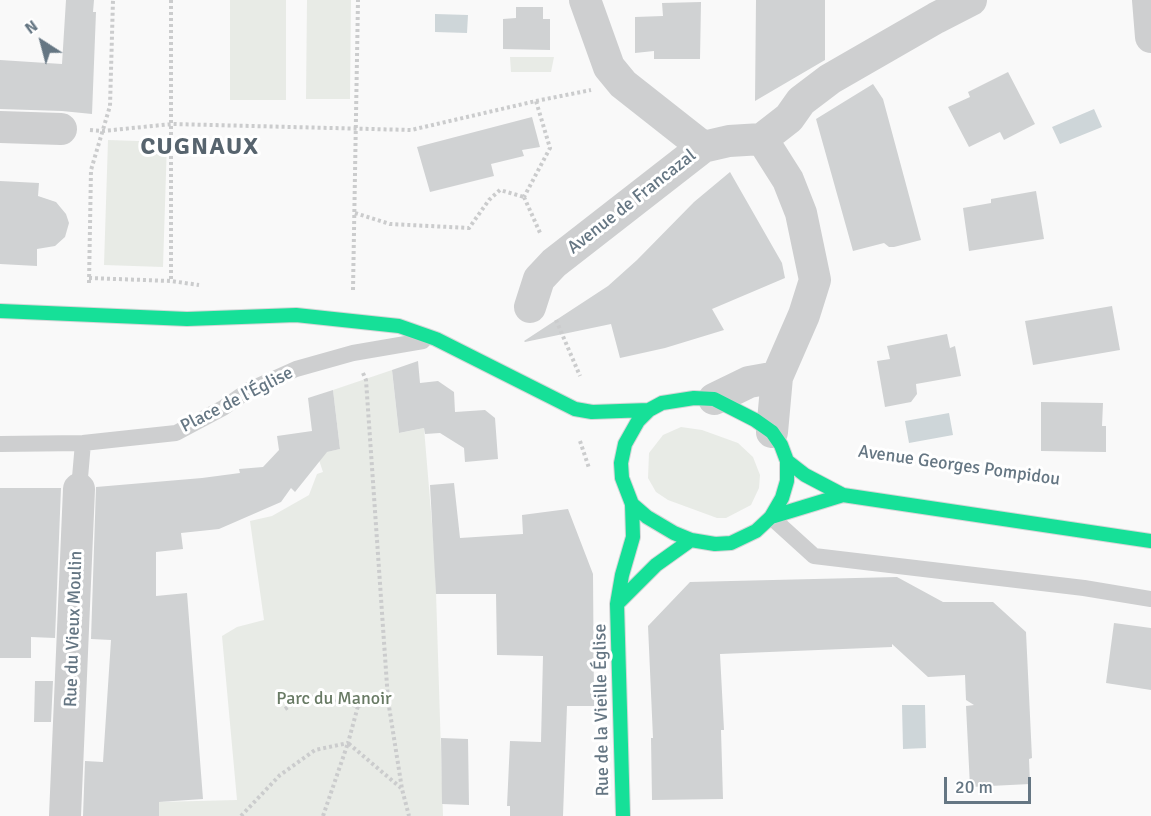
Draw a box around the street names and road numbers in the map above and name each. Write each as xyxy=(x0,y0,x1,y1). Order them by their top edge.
street label: Avenue de Francazal xyxy=(563,145,701,259)
street label: Place de l'Église xyxy=(177,362,297,438)
street label: Avenue Georges Pompidou xyxy=(857,441,1061,491)
street label: Rue du Vieux Moulin xyxy=(60,550,88,708)
street label: Rue de la Vieille Église xyxy=(590,623,614,797)

